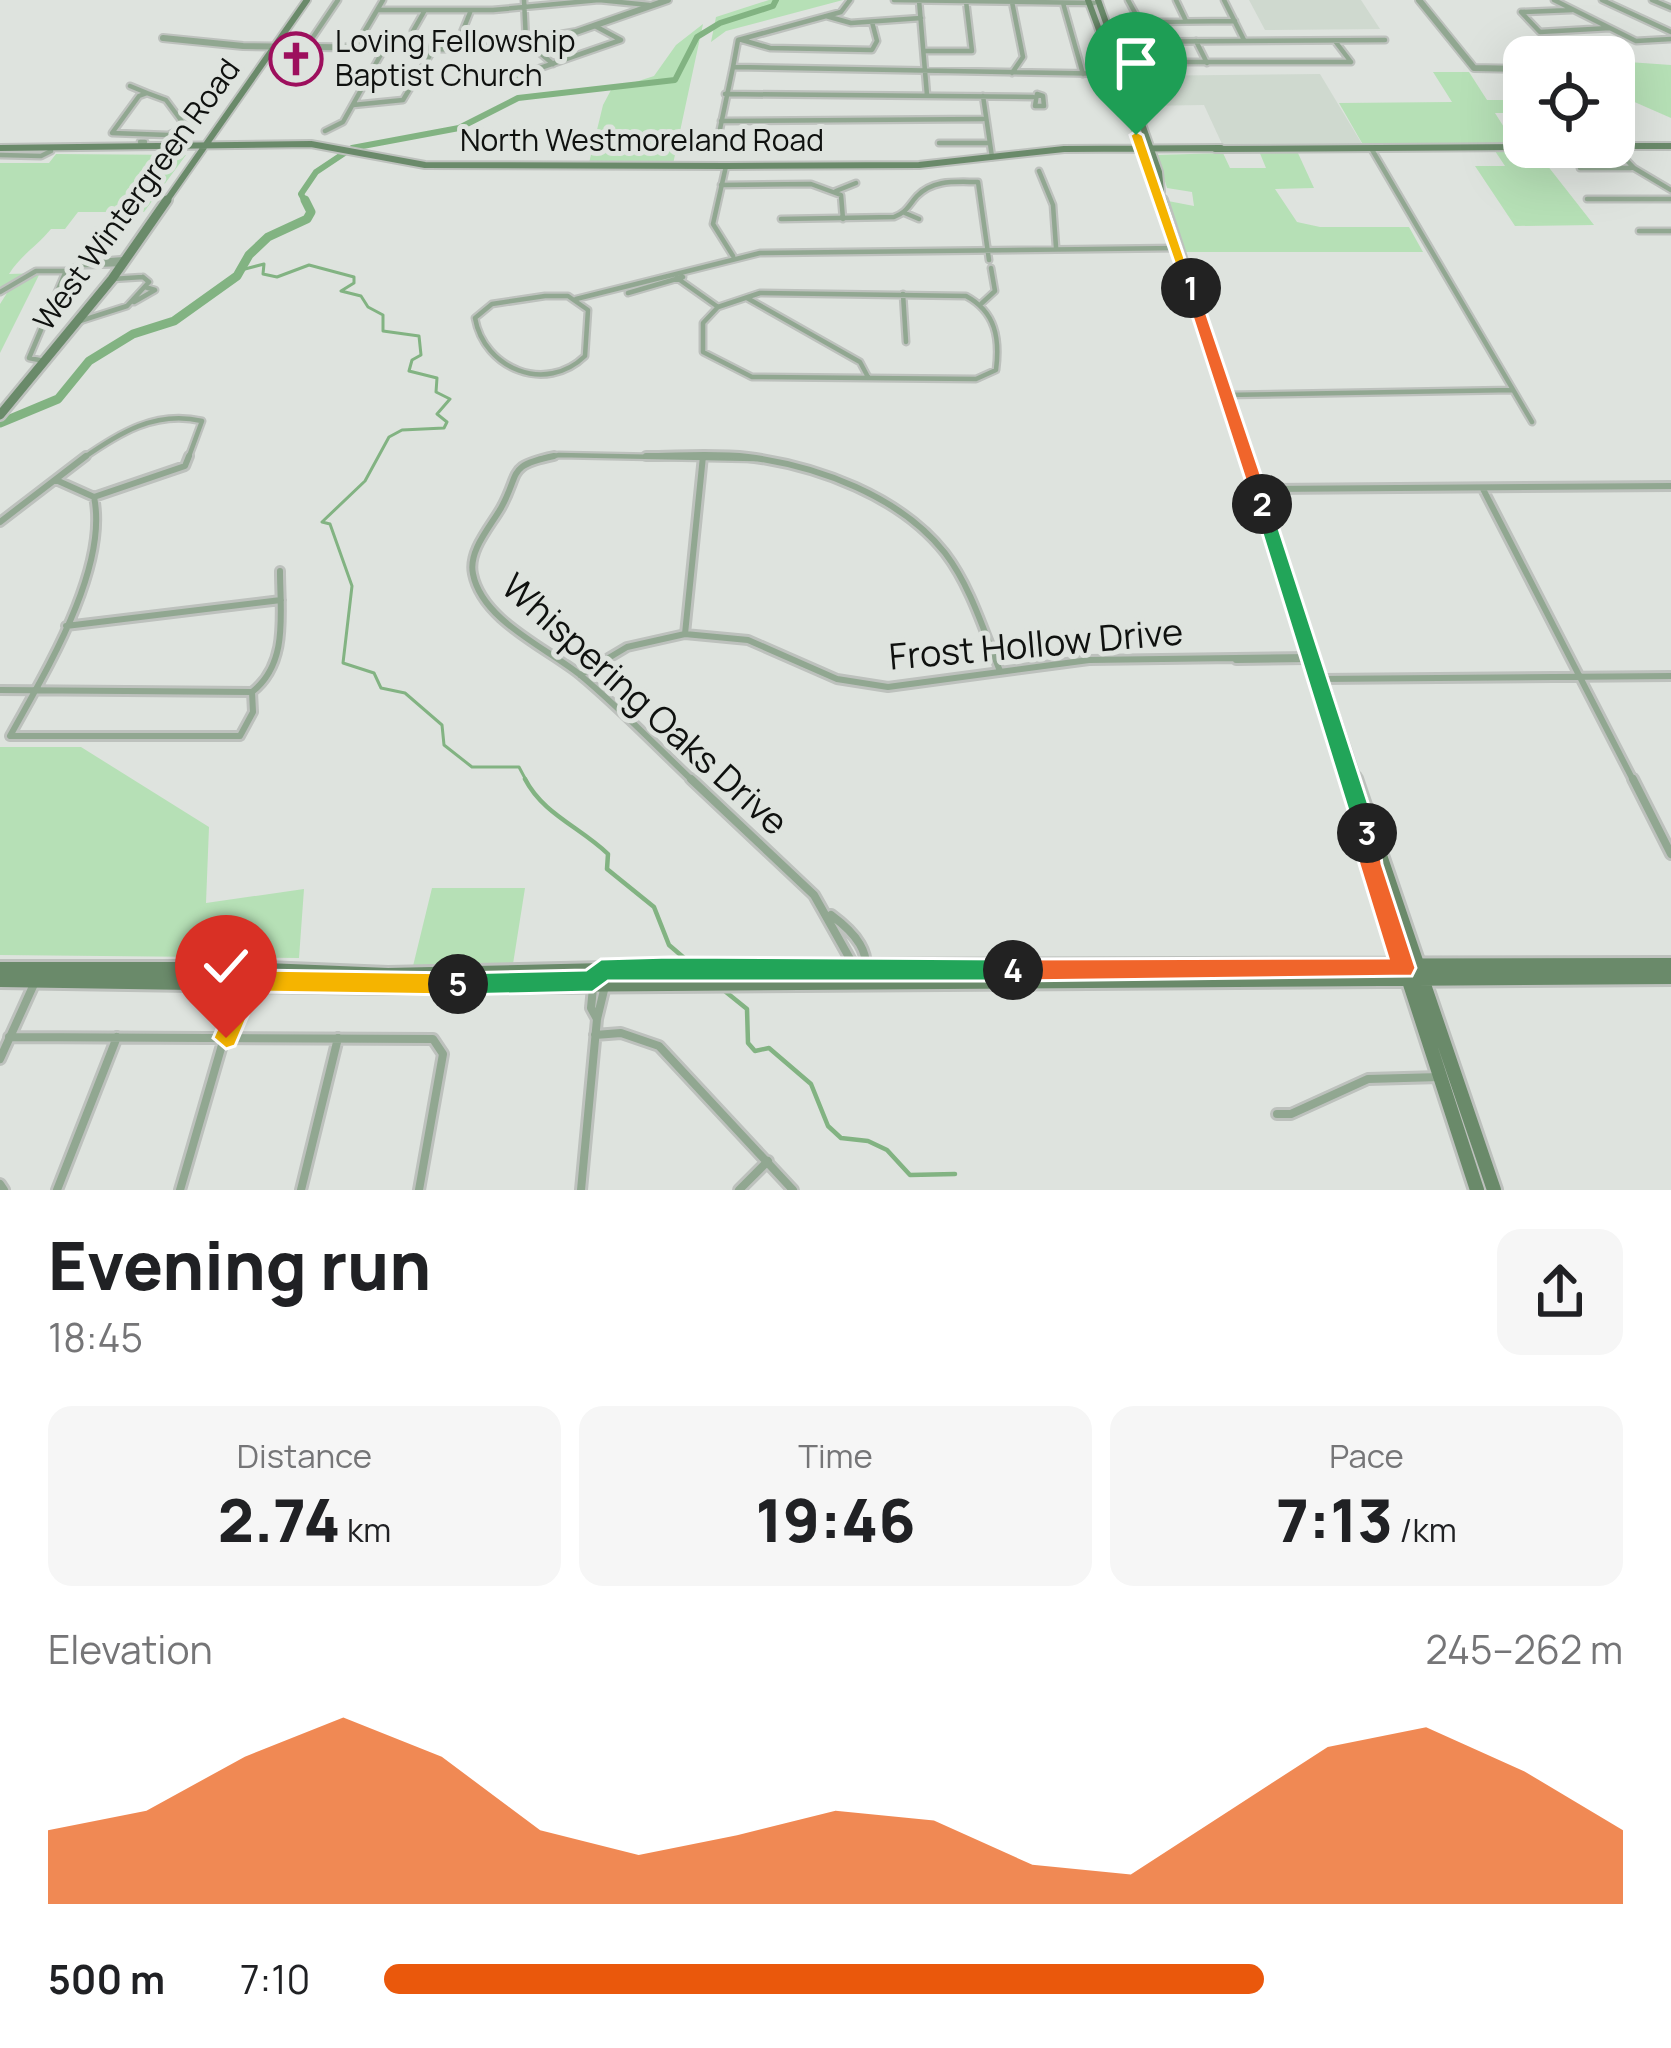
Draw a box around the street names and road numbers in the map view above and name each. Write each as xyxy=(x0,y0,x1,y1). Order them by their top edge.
street label: West Wintergreen Road xyxy=(23,50,248,338)
street label: North Westmoreland Road xyxy=(460,119,824,160)
street label: Whispering Oaks Drive xyxy=(492,562,799,846)
street label: Frost Hollow Drive xyxy=(887,606,1185,681)

